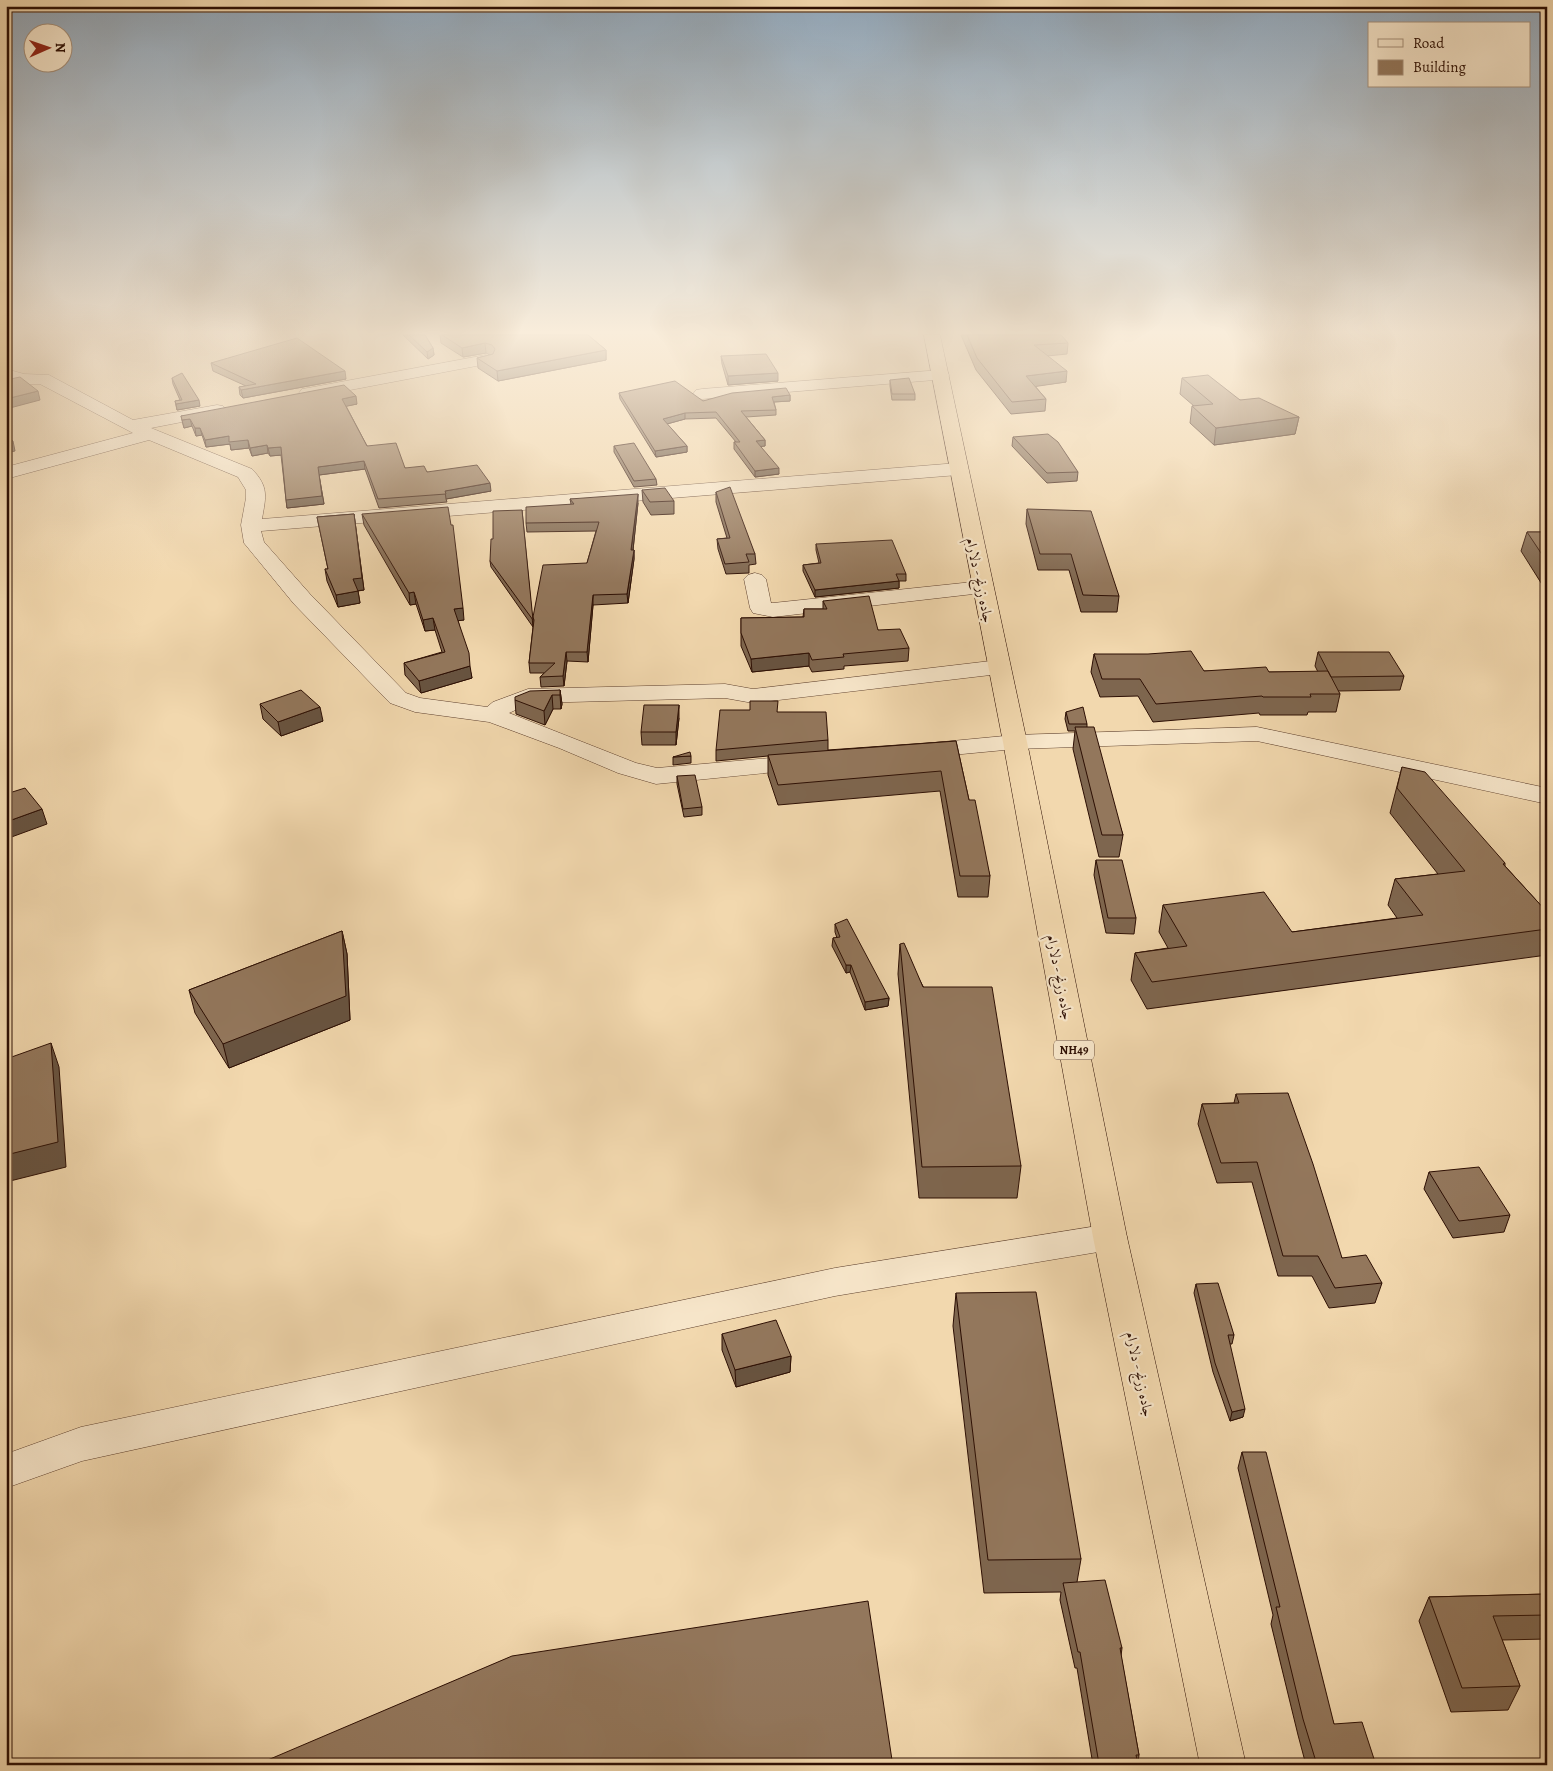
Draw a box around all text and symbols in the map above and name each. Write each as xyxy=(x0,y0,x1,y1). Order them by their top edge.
north arrow xyxy=(22,22,72,72)
legend xyxy=(1368,22,1530,88)
text: Road xyxy=(1413,33,1445,53)
text: N xyxy=(51,42,70,53)
text: Building xyxy=(1413,57,1466,77)
street label: جاده زرنج - دلارام xyxy=(958,536,998,625)
street label: جاده زرنج - دلارام xyxy=(1039,933,1077,1022)
road number: NH49 xyxy=(1054,1040,1094,1060)
street label: جاده زرنج - دلارام xyxy=(1118,1330,1158,1419)

